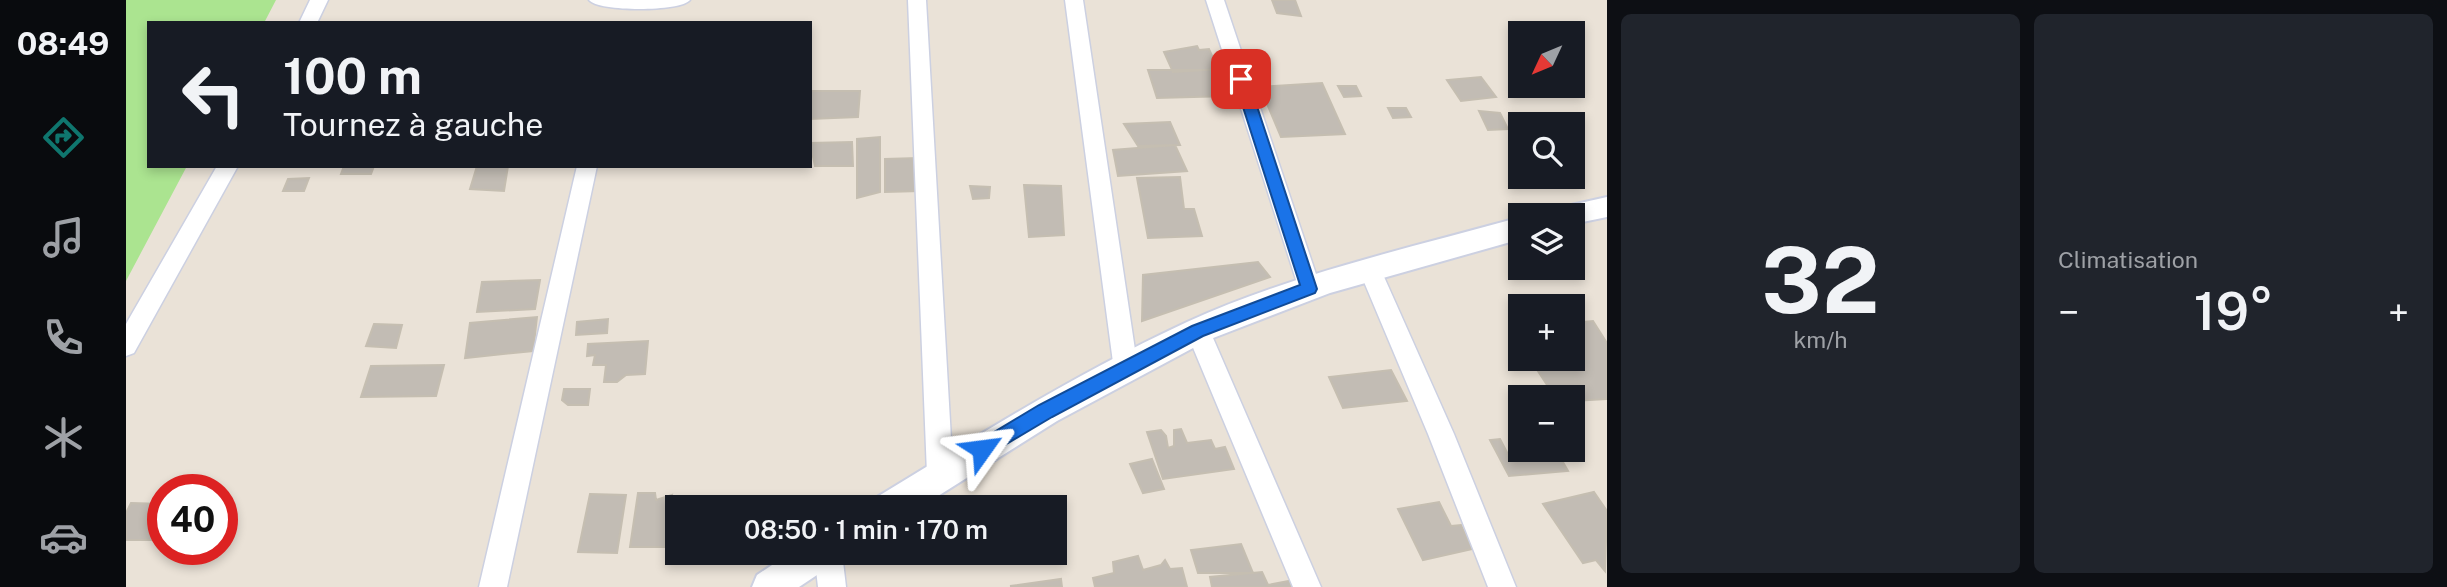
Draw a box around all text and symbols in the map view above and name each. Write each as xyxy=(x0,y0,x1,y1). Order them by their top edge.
north arrow xyxy=(1508,21,1586,98)
map controls xyxy=(1508,21,1585,462)
text: 08:49 xyxy=(17,25,109,62)
text: 100 m xyxy=(283,47,422,105)
icon: left xyxy=(168,49,259,140)
pin xyxy=(1211,49,1271,109)
icon: arrive xyxy=(1222,60,1260,98)
text: Tournez à gauche xyxy=(283,106,543,143)
button: search xyxy=(1508,112,1585,189)
icon: directions xyxy=(39,113,88,162)
button: layers xyxy=(1508,203,1585,280)
icon: music xyxy=(39,213,88,262)
text: 32 xyxy=(1761,227,1880,333)
text: Climatisation xyxy=(2058,246,2198,273)
text: 19° xyxy=(2194,281,2273,342)
text: − xyxy=(2058,290,2079,335)
text: + xyxy=(2388,290,2409,335)
button: + xyxy=(1508,294,1585,371)
icon: phone xyxy=(39,313,88,362)
text: km/h xyxy=(1793,326,1848,353)
button: − xyxy=(1508,385,1585,462)
position arrow xyxy=(945,412,1019,486)
icon: climate xyxy=(39,413,88,462)
speed limit sign: 40 xyxy=(147,474,238,565)
icon: car xyxy=(39,513,88,562)
text: 08:50 · 1 min · 170 m xyxy=(744,514,988,545)

